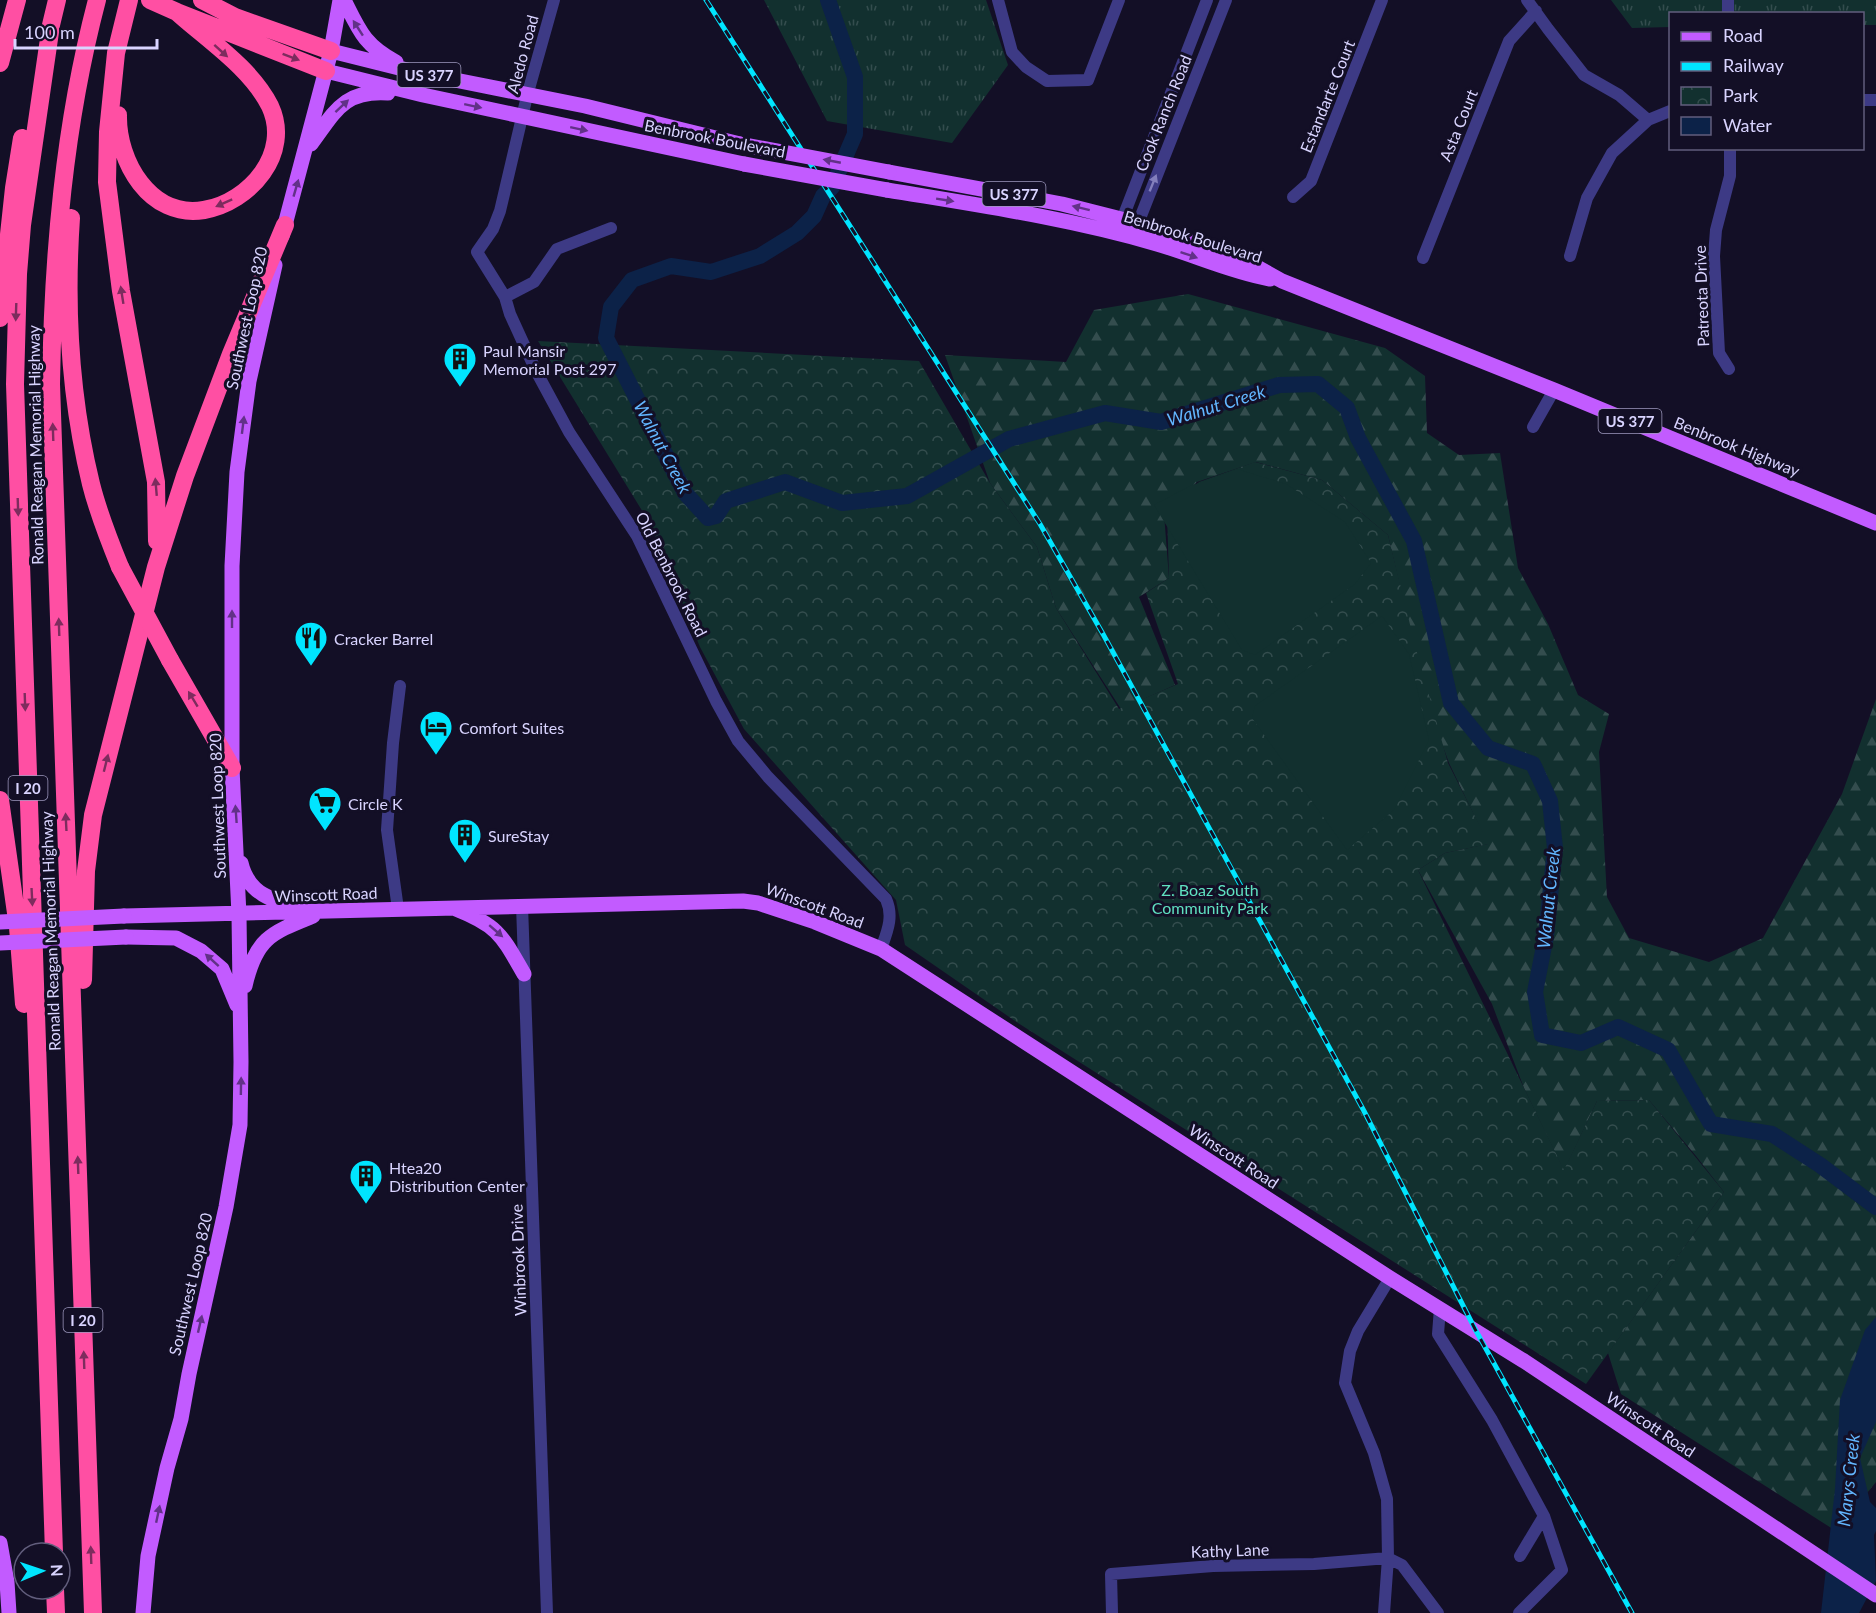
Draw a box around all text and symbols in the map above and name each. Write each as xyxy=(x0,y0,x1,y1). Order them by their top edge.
scale bar xyxy=(15,12,158,50)
legend xyxy=(1669,12,1864,150)
street label: Aledo Road xyxy=(502,13,542,95)
one-way arrow xyxy=(352,19,363,36)
text: 100 m xyxy=(24,21,75,43)
text: Road xyxy=(1723,24,1763,46)
street label: Estandarte Court xyxy=(1296,37,1358,155)
one-way arrow xyxy=(213,44,228,57)
one-way arrow xyxy=(282,52,300,62)
street label: Cook Ranch Road xyxy=(1131,52,1195,174)
text: Railway xyxy=(1723,54,1784,76)
road number: US 377 xyxy=(398,63,460,87)
text: Park xyxy=(1723,84,1759,106)
street label: Asta Court xyxy=(1435,86,1481,164)
one-way arrow xyxy=(334,100,349,113)
one-way arrow xyxy=(463,102,482,111)
text: Water xyxy=(1723,114,1772,136)
street label: Benbrook Boulevard xyxy=(643,115,787,161)
one-way arrow xyxy=(570,124,589,134)
one-way arrow xyxy=(822,156,841,165)
one-way arrow xyxy=(1149,174,1158,192)
one-way arrow xyxy=(291,179,301,197)
road number: US 377 xyxy=(982,182,1046,206)
one-way arrow xyxy=(935,195,954,204)
one-way arrow xyxy=(214,198,232,208)
one-way arrow xyxy=(1072,203,1090,213)
street label: Benbrook Boulevard xyxy=(1122,206,1264,266)
street label: Southwest Loop 820 xyxy=(222,245,270,391)
street label: Patreota Drive xyxy=(1690,245,1712,347)
one-way arrow xyxy=(1180,250,1198,260)
one-way arrow xyxy=(118,285,127,304)
one-way arrow xyxy=(12,302,21,321)
street label: Ronald Reagan Memorial Highway xyxy=(23,324,47,565)
building icon: Paul Mansir Memorial Post 297 xyxy=(442,341,478,388)
place label: Paul Mansir Memorial Post 297 xyxy=(483,341,617,378)
water label: Walnut Creek xyxy=(1164,379,1268,430)
water label: Walnut Creek xyxy=(629,397,697,498)
road number: US 377 xyxy=(1598,409,1662,433)
street label: Benbrook Highway xyxy=(1671,412,1803,480)
one-way arrow xyxy=(239,415,248,434)
one-way arrow xyxy=(48,423,57,442)
one-way arrow xyxy=(151,478,161,497)
one-way arrow xyxy=(14,497,23,516)
street label: Old Benbrook Road xyxy=(632,508,712,640)
one-way arrow xyxy=(227,610,237,629)
one-way arrow xyxy=(54,618,63,637)
restaurant icon: Cracker Barrel xyxy=(293,620,329,667)
place label: Cracker Barrel xyxy=(334,629,433,648)
one-way arrow xyxy=(188,690,198,707)
one-way arrow xyxy=(20,692,29,711)
hotel icon: Comfort Suites xyxy=(418,709,454,756)
place label: Comfort Suites xyxy=(459,718,564,737)
street label: Southwest Loop 820 xyxy=(205,733,229,879)
one-way arrow xyxy=(102,753,112,772)
road number: I 20 xyxy=(9,776,48,800)
supermarket icon: Circle K xyxy=(307,785,343,832)
place label: Circle K xyxy=(348,794,403,813)
one-way arrow xyxy=(231,805,240,824)
street label: Ronald Reagan Memorial Highway xyxy=(36,810,64,1051)
one-way arrow xyxy=(61,813,70,832)
building icon: SureStay xyxy=(447,817,483,864)
place label: SureStay xyxy=(488,826,550,845)
water label: Walnut Creek xyxy=(1532,846,1564,950)
street label: Winscott Road xyxy=(763,878,867,932)
park label: Z. Boaz South Community Park xyxy=(1152,880,1269,917)
street label: Winscott Road xyxy=(274,883,378,905)
one-way arrow xyxy=(28,887,37,906)
one-way arrow xyxy=(488,925,503,938)
one-way arrow xyxy=(204,953,219,967)
one-way arrow xyxy=(236,1077,245,1096)
street label: Winscott Road xyxy=(1186,1120,1282,1192)
one-way arrow xyxy=(73,1155,82,1174)
building icon: Htea20 Distribution Center xyxy=(348,1158,384,1205)
place label: Htea20 Distribution Center xyxy=(389,1158,525,1195)
street label: Winbrook Drive xyxy=(507,1204,529,1316)
street label: Southwest Loop 820 xyxy=(164,1211,216,1357)
road number: I 20 xyxy=(64,1308,103,1332)
one-way arrow xyxy=(196,1314,205,1333)
one-way arrow xyxy=(80,1350,89,1369)
street label: Winscott Road xyxy=(1603,1387,1699,1461)
water label: Marys Creek xyxy=(1832,1432,1864,1527)
one-way arrow xyxy=(153,1504,163,1523)
street label: Kathy Lane xyxy=(1191,1539,1269,1561)
north arrow xyxy=(12,1541,72,1601)
one-way arrow xyxy=(86,1545,96,1564)
text: N xyxy=(48,1564,67,1577)

